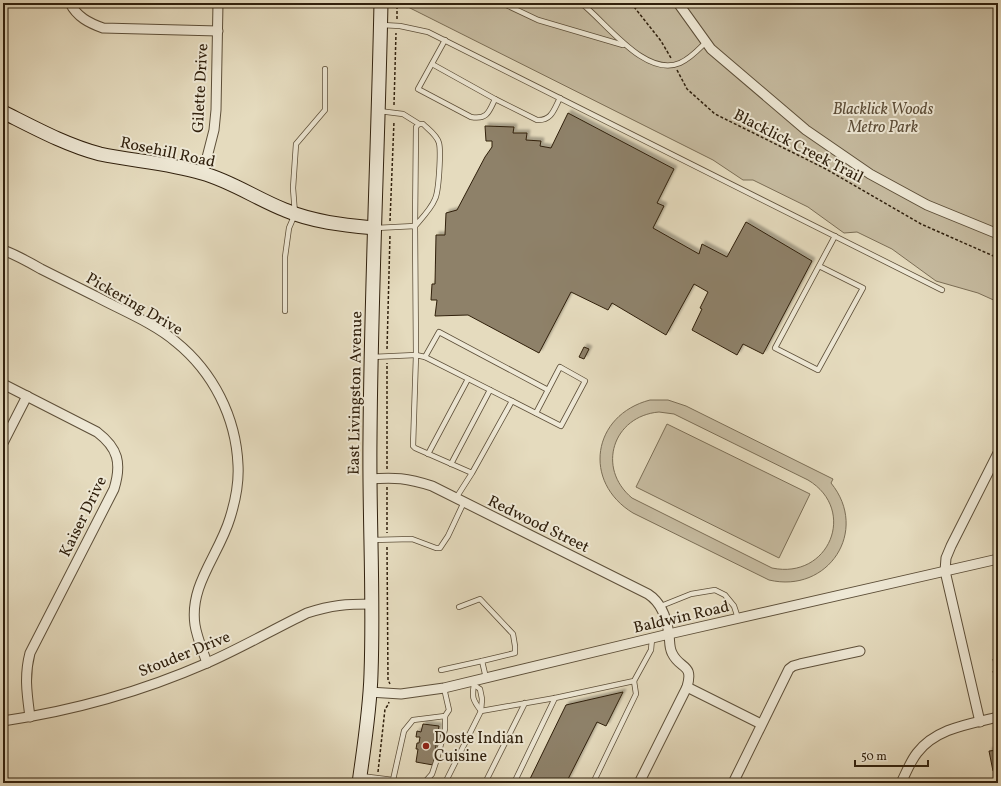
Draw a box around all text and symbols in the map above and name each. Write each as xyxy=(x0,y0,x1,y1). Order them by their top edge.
street label: Gilette Drive xyxy=(188,43,214,133)
park label: Blacklick Woods Metro Park xyxy=(833,99,933,139)
street label: Blacklick Creek Trail xyxy=(729,104,867,189)
street label: Rosehill Road xyxy=(118,132,217,174)
street label: Pickering Drive xyxy=(82,268,186,341)
street label: East Livingston Avenue xyxy=(344,311,368,475)
street label: Kaiser Drive xyxy=(55,473,113,561)
street label: Redwood Street xyxy=(484,491,593,559)
street label: Baldwin Road xyxy=(631,596,732,640)
street label: Stouder Drive xyxy=(135,626,234,683)
place label: Doste Indian Cuisine xyxy=(434,728,524,768)
marker: Doste Indian Cuisine xyxy=(421,741,431,751)
scale bar xyxy=(855,742,928,768)
text: 50 m xyxy=(861,749,887,765)

